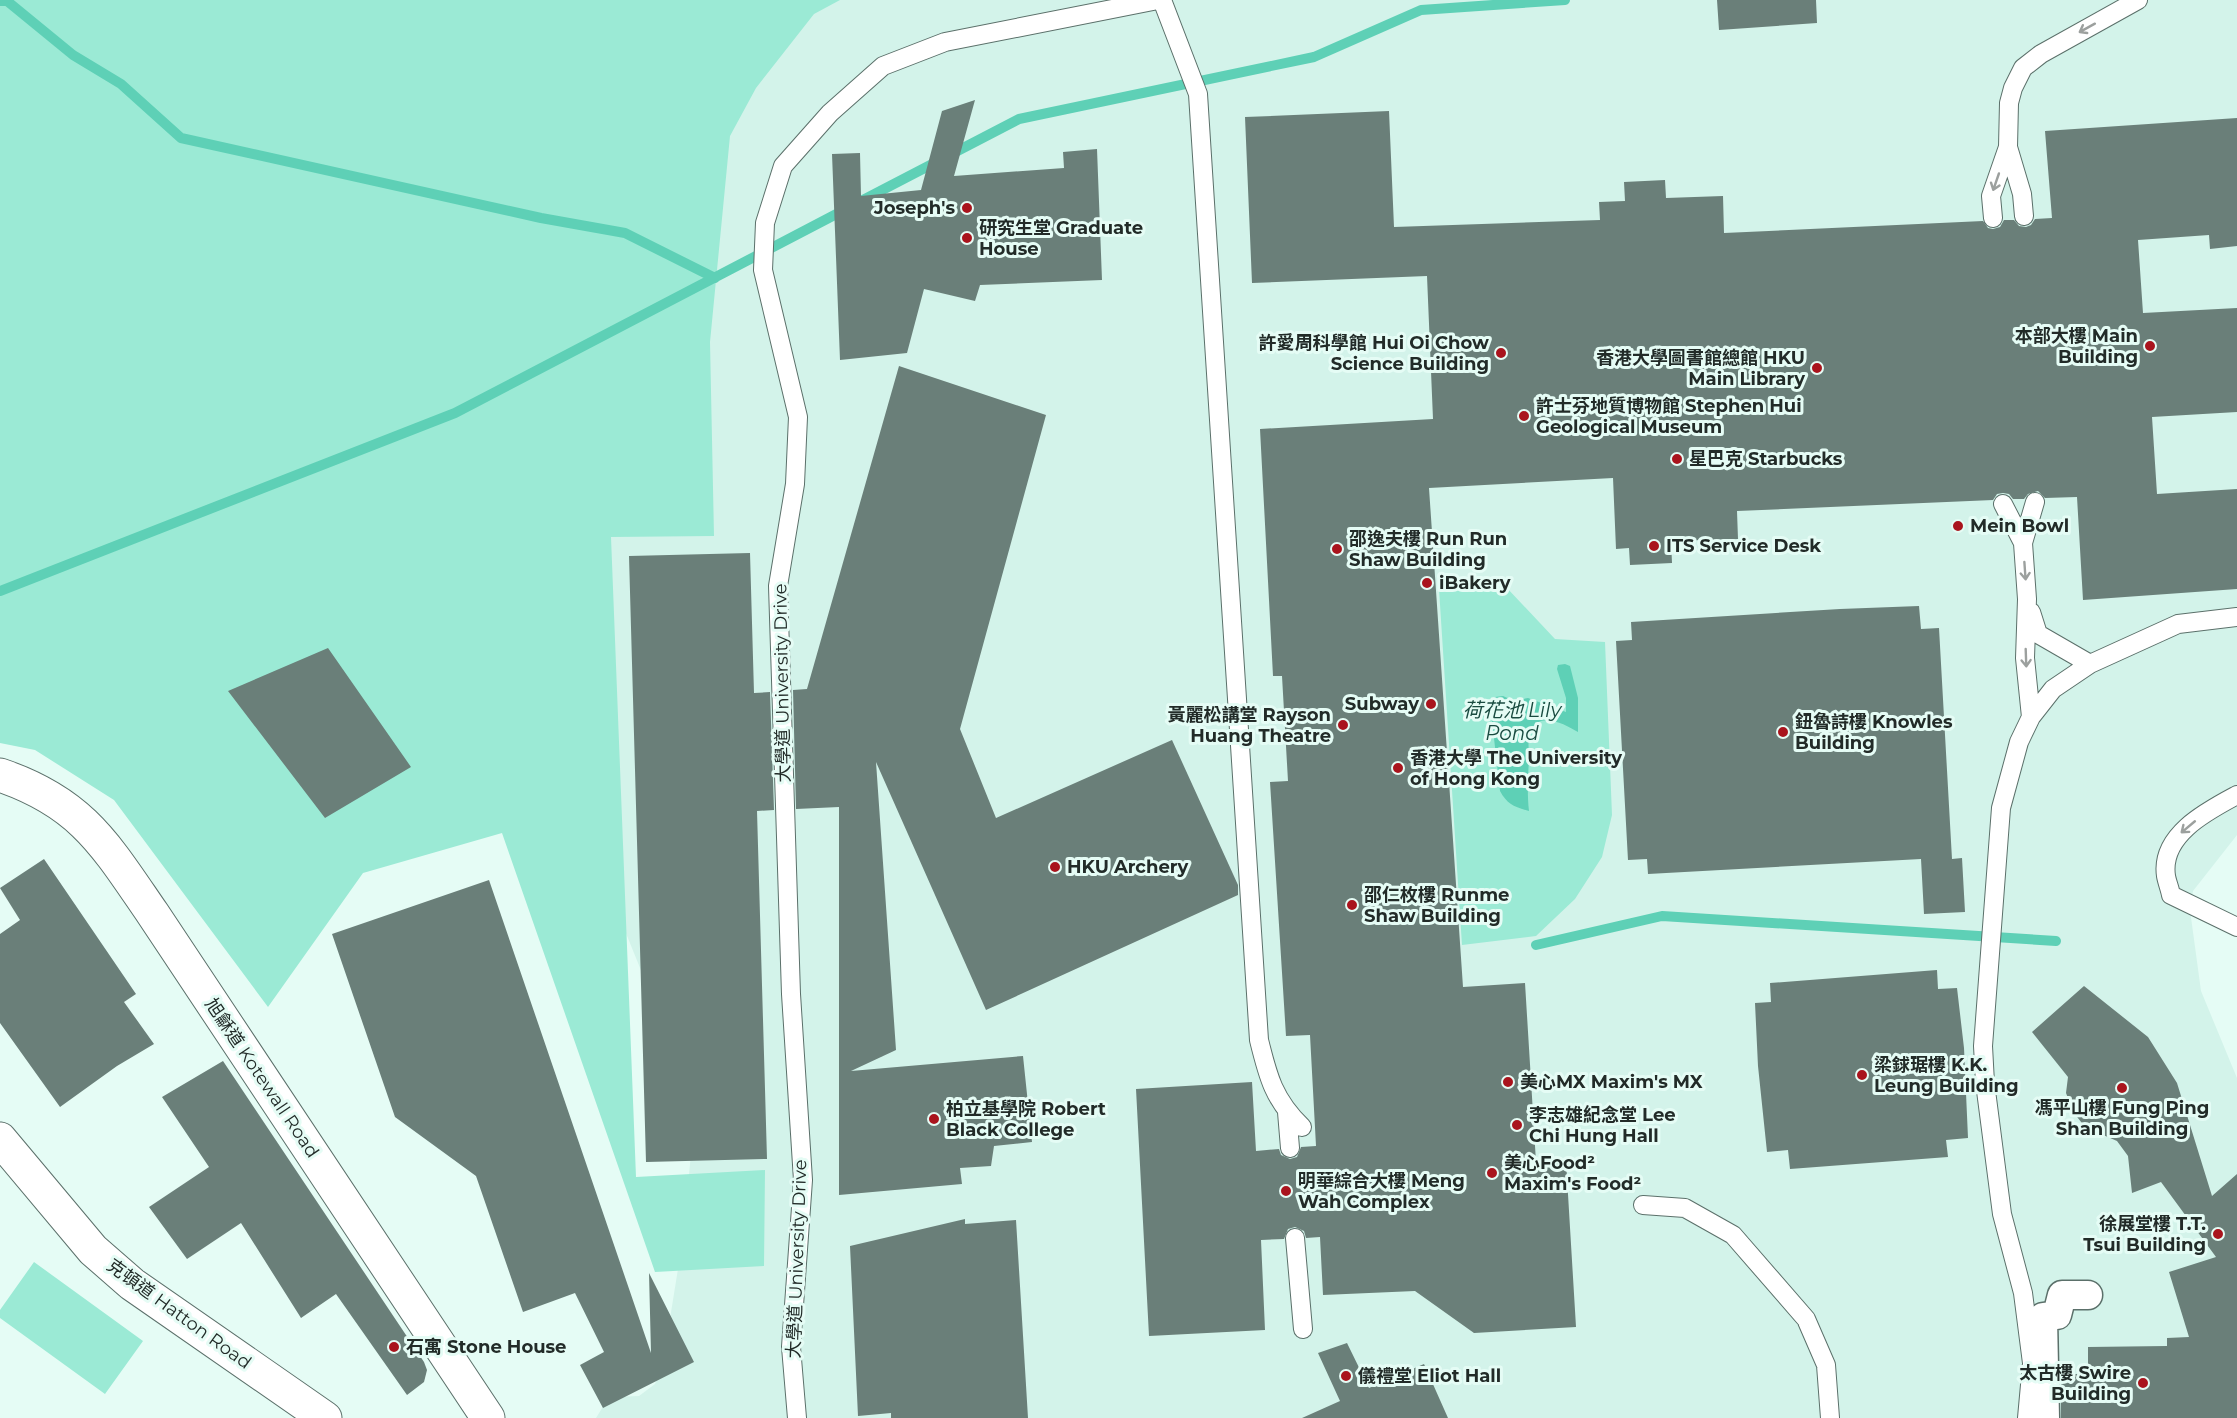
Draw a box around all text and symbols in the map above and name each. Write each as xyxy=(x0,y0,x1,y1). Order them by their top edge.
one-way arrow xyxy=(2078,23,2095,35)
one-way arrow xyxy=(1990,172,2001,191)
place label: Joseph's xyxy=(873,197,955,219)
marker: Joseph's xyxy=(960,201,974,215)
place label: 研究生堂 Graduate House xyxy=(979,217,1143,260)
marker: 研究生堂 Graduate House xyxy=(960,231,974,245)
place label: 本部大樓 Main Building xyxy=(2015,325,2138,368)
place label: 許愛周科學館 Hui Oi Chow Science Building xyxy=(1259,332,1489,375)
marker: 本部大樓 Main Building xyxy=(2143,339,2157,353)
marker: 許愛周科學館 Hui Oi Chow Science Building xyxy=(1494,346,1508,360)
place label: 香港大學圖書館總館 HKU Main Library xyxy=(1596,347,1805,390)
marker: 香港大學圖書館總館 HKU Main Library xyxy=(1810,361,1824,375)
place label: 許士芬地質博物館 Stephen Hui Geological Museum xyxy=(1536,395,1802,438)
marker: 許士芬地質博物館 Stephen Hui Geological Museum xyxy=(1517,409,1531,423)
place label: 星巴克 Starbucks xyxy=(1689,448,1843,470)
marker: 星巴克 Starbucks xyxy=(1670,452,1684,466)
place label: Mein Bowl xyxy=(1970,515,2069,537)
marker: Mein Bowl xyxy=(1951,519,1965,533)
place label: 邵逸夫樓 Run Run Shaw Building xyxy=(1349,528,1507,571)
place label: ITS Service Desk xyxy=(1666,535,1821,557)
marker: ITS Service Desk xyxy=(1647,539,1661,553)
marker: 邵逸夫樓 Run Run Shaw Building xyxy=(1330,542,1344,556)
one-way arrow xyxy=(2019,561,2030,581)
place label: iBakery xyxy=(1439,572,1511,594)
marker: iBakery xyxy=(1420,576,1434,590)
street label: 大學道 University Drive xyxy=(769,583,795,783)
one-way arrow xyxy=(2020,647,2032,667)
place label: Subway xyxy=(1345,693,1419,715)
marker: Subway xyxy=(1424,697,1438,711)
water label: 荷花池 Lily Pond xyxy=(1463,698,1562,745)
place label: 黃麗松講堂 Rayson Huang Theatre xyxy=(1167,704,1331,747)
place label: 鈕魯詩樓 Knowles Building xyxy=(1795,711,1953,754)
marker: 黃麗松講堂 Rayson Huang Theatre xyxy=(1336,718,1350,732)
marker: 鈕魯詩樓 Knowles Building xyxy=(1776,725,1790,739)
place label: 香港大學 The University of Hong Kong xyxy=(1410,747,1622,790)
marker: 香港大學 The University of Hong Kong xyxy=(1391,761,1405,775)
one-way arrow xyxy=(2181,820,2196,834)
place label: HKU Archery xyxy=(1067,856,1189,878)
marker: HKU Archery xyxy=(1048,860,1062,874)
place label: 邵仁枚樓 Runme Shaw Building xyxy=(1364,884,1509,927)
marker: 邵仁枚樓 Runme Shaw Building xyxy=(1345,898,1359,912)
street label: 旭龢道 Kotewall Road xyxy=(200,994,324,1162)
place label: 梁銶琚樓 K.K. Leung Building xyxy=(1874,1054,2019,1097)
marker: 梁銶琚樓 K.K. Leung Building xyxy=(1855,1068,1869,1082)
place label: 美心MX Maxim's MX xyxy=(1520,1071,1703,1093)
marker: 美心MX Maxim's MX xyxy=(1501,1075,1515,1089)
marker: 馮平山樓 Fung Ping Shan Building xyxy=(2115,1081,2129,1095)
place label: 馮平山樓 Fung Ping Shan Building xyxy=(2035,1097,2209,1140)
place label: 柏立基學院 Robert Black College xyxy=(946,1098,1106,1141)
place label: 李志雄紀念堂 Lee Chi Hung Hall xyxy=(1529,1104,1676,1147)
marker: 柏立基學院 Robert Black College xyxy=(927,1112,941,1126)
marker: 李志雄紀念堂 Lee Chi Hung Hall xyxy=(1510,1118,1524,1132)
place label: 美心Food² Maxim's Food² xyxy=(1504,1152,1641,1195)
street label: 大學道 University Drive xyxy=(783,1159,811,1359)
marker: 美心Food² Maxim's Food² xyxy=(1485,1166,1499,1180)
place label: 明華綜合大樓 Meng Wah Complex xyxy=(1298,1170,1465,1213)
marker: 明華綜合大樓 Meng Wah Complex xyxy=(1279,1184,1293,1198)
place label: 徐展堂樓 T.T. Tsui Building xyxy=(2083,1213,2206,1256)
marker: 徐展堂樓 T.T. Tsui Building xyxy=(2211,1227,2225,1241)
street label: 克頓道 Hatton Road xyxy=(102,1254,256,1374)
place label: 石寓 Stone House xyxy=(406,1336,566,1358)
marker: 石寓 Stone House xyxy=(387,1340,401,1354)
place label: 太古樓 Swire Building xyxy=(2019,1362,2131,1405)
place label: 儀禮堂 Eliot Hall xyxy=(1358,1365,1501,1387)
marker: 儀禮堂 Eliot Hall xyxy=(1339,1369,1353,1383)
marker: 太古樓 Swire Building xyxy=(2136,1376,2150,1390)

